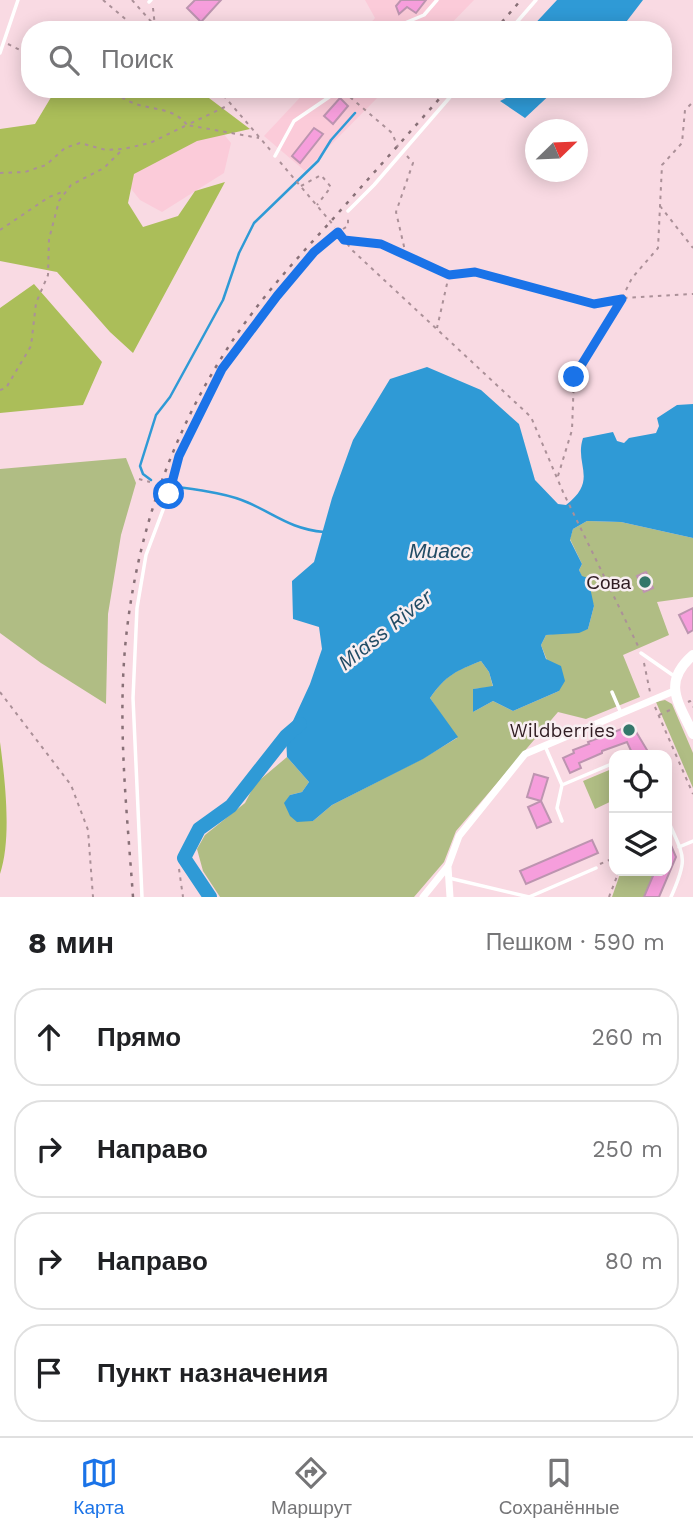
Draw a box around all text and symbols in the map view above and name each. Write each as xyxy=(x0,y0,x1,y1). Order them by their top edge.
search box xyxy=(21,21,672,98)
icon: search xyxy=(45,41,83,79)
text: Поиск xyxy=(101,44,173,74)
north arrow xyxy=(525,119,588,182)
route end xyxy=(558,361,589,392)
route start xyxy=(153,478,184,509)
water label: Миасс xyxy=(409,538,471,563)
place label: Сова xyxy=(586,571,631,594)
marker: Сова xyxy=(637,574,653,590)
water label: Miass River xyxy=(332,583,438,675)
place label: Wildberries xyxy=(510,719,615,742)
marker: Wildberries xyxy=(621,722,637,738)
map controls xyxy=(609,750,672,876)
button: locate xyxy=(609,750,672,813)
button: layers xyxy=(609,813,672,876)
text: 8 мин xyxy=(28,925,114,960)
text: Пешком · 590 m xyxy=(486,929,665,956)
icon: ahead xyxy=(30,1018,68,1056)
text: Прямо xyxy=(97,1022,181,1052)
text: 260 m xyxy=(592,1024,663,1051)
icon: right xyxy=(30,1130,68,1168)
text: Направо xyxy=(97,1134,208,1164)
text: 250 m xyxy=(592,1136,663,1163)
icon: right xyxy=(30,1242,68,1280)
text: Направо xyxy=(97,1246,208,1276)
text: 80 m xyxy=(605,1248,663,1275)
icon: arrive xyxy=(30,1354,68,1392)
text: Пункт назначения xyxy=(97,1358,328,1388)
tab: Карта xyxy=(73,1454,124,1519)
tab: Маршрут xyxy=(271,1454,352,1519)
tab: Сохранённые xyxy=(499,1454,620,1519)

